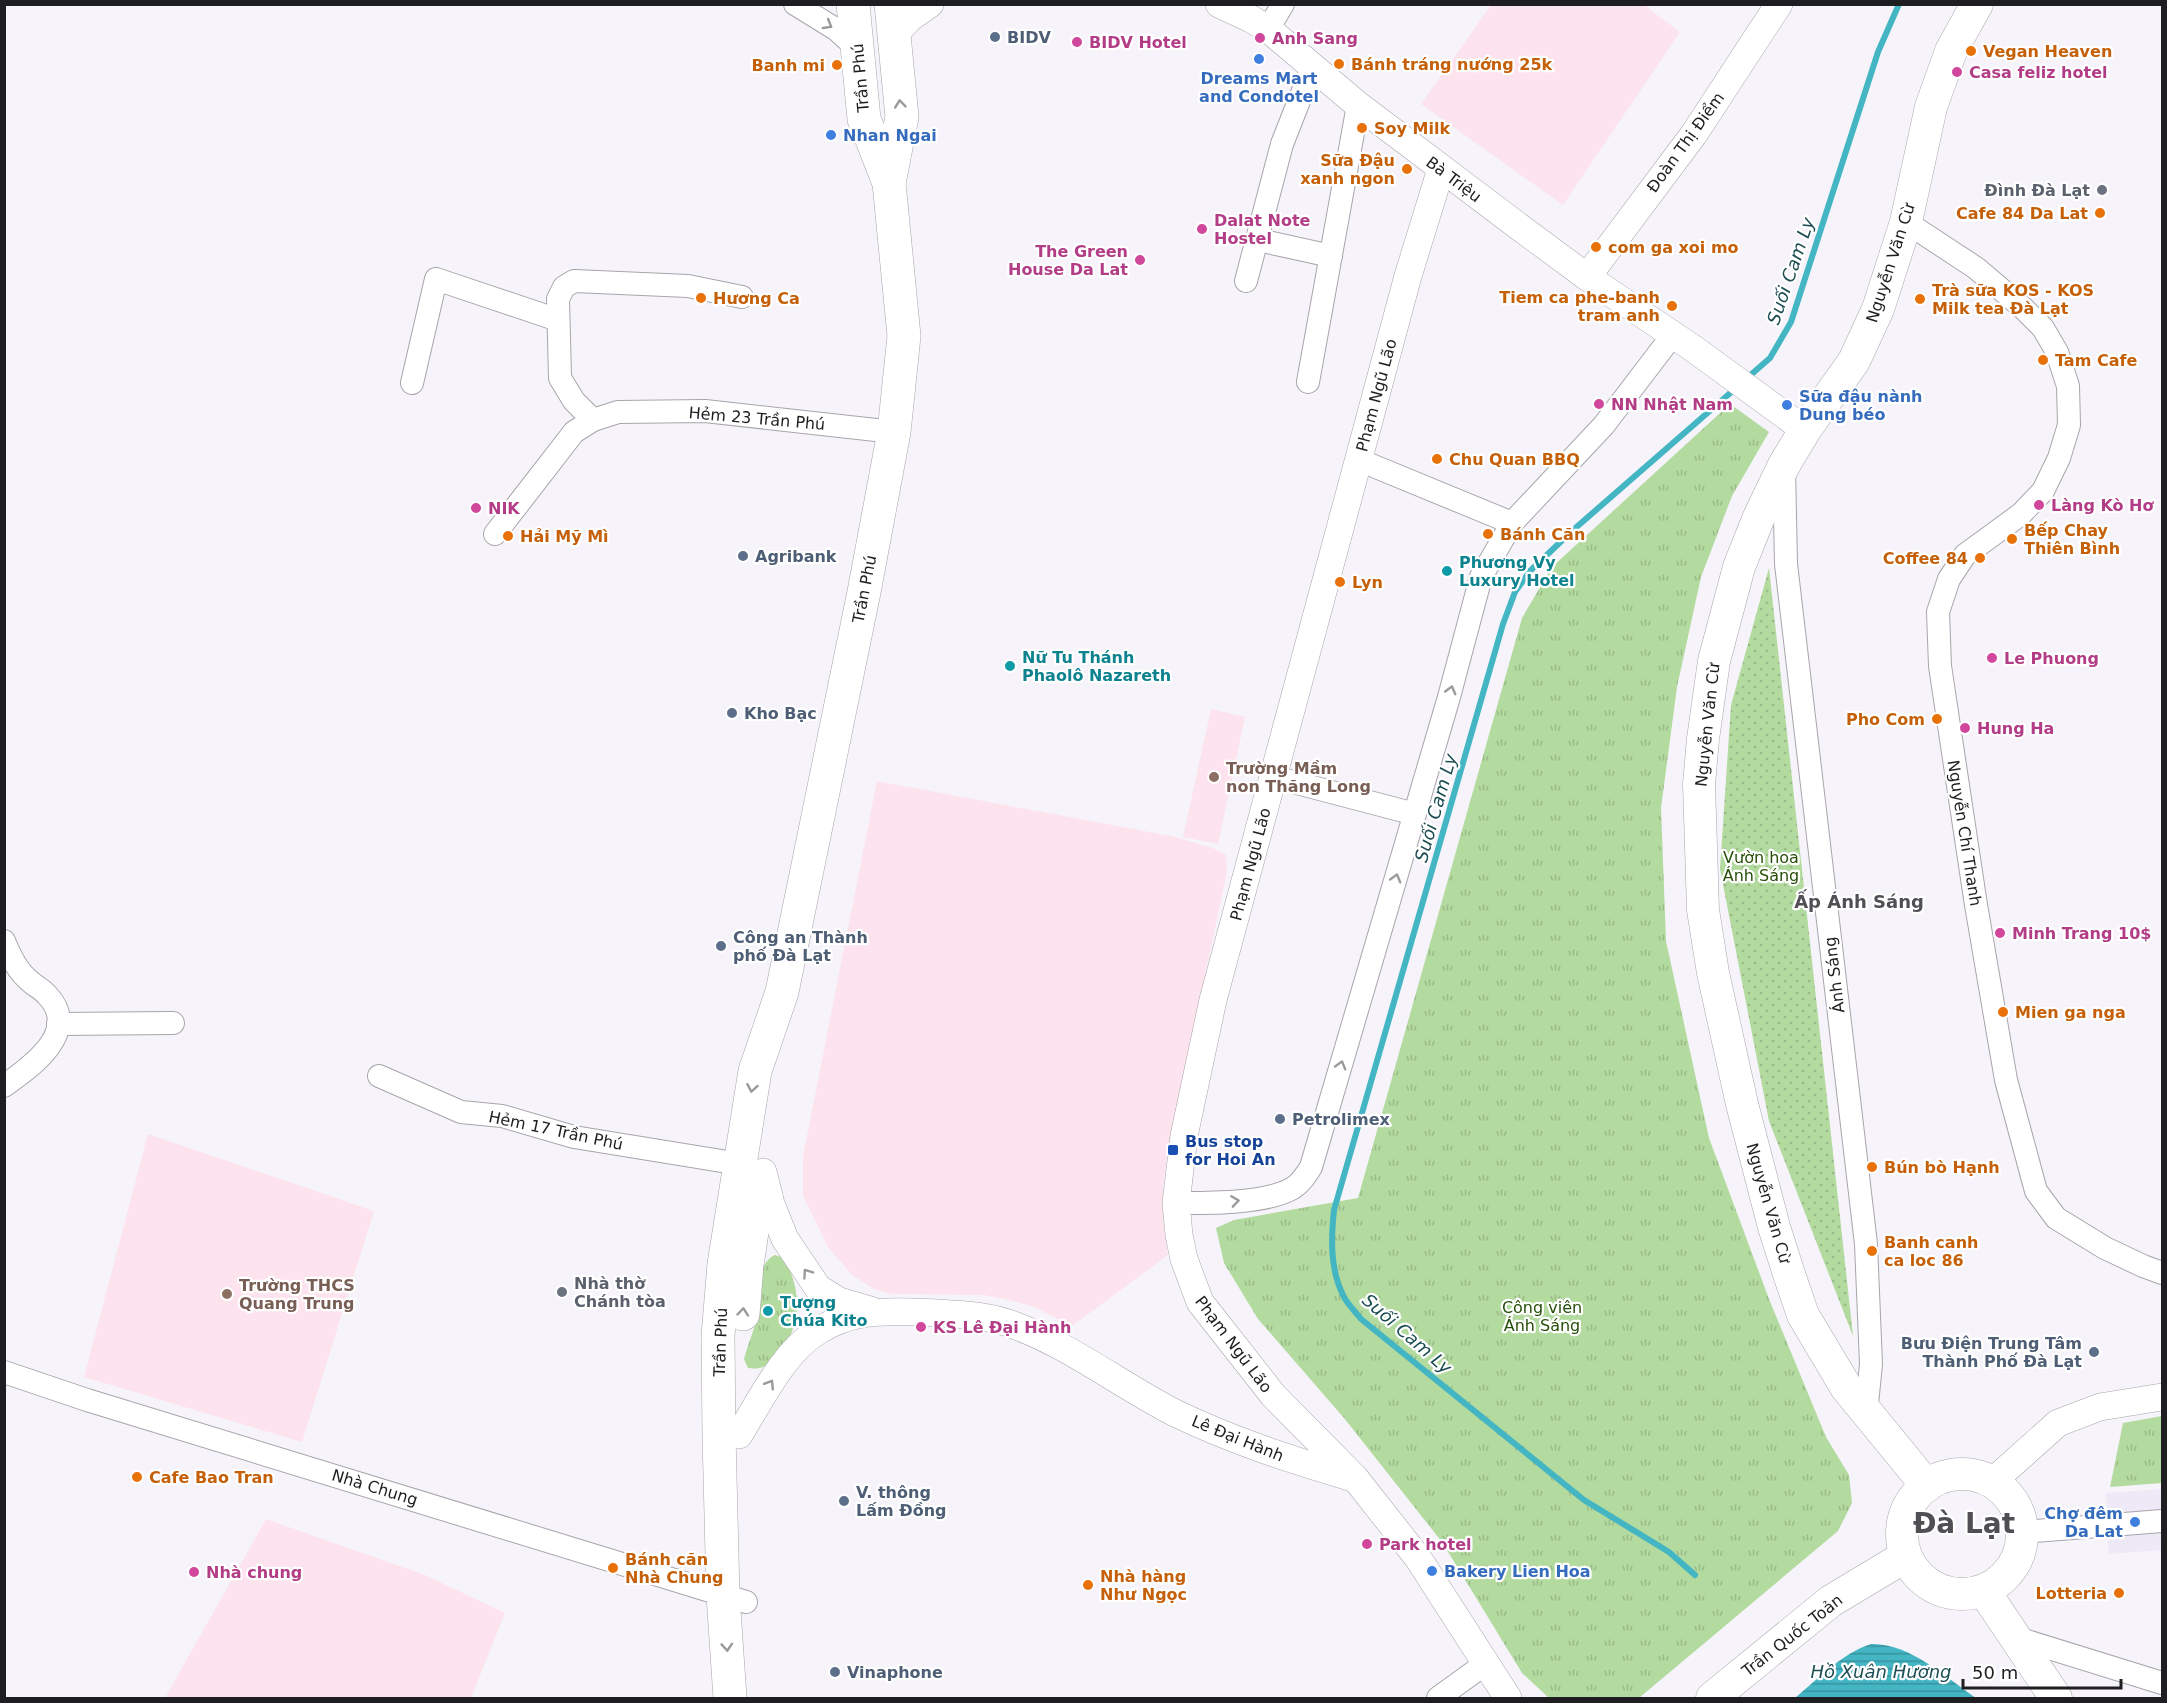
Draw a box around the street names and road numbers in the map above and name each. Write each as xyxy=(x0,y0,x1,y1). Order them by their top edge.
street label: Trần Phú xyxy=(848,43,873,114)
street label: Đoàn Thị Điểm xyxy=(1643,89,1728,196)
street label: Bà Triệu xyxy=(1422,152,1485,206)
street label: Nguyễn Văn Cừ xyxy=(1862,200,1919,325)
street label: Phạm Ngũ Lão xyxy=(1352,337,1401,454)
street label: Hẻm 23 Trần Phú xyxy=(688,403,826,434)
street label: Trần Phú xyxy=(848,553,880,626)
street label: Nguyễn Văn Cừ xyxy=(1692,661,1724,788)
street label: Nguyễn Chí Thanh xyxy=(1944,759,1985,907)
street label: Phạm Ngũ Lão xyxy=(1226,806,1275,923)
street label: Ánh Sáng xyxy=(1820,936,1849,1014)
street label: Hẻm 17 Trần Phú xyxy=(487,1107,625,1154)
street label: Nguyễn Văn Cừ xyxy=(1742,1141,1795,1266)
street label: Phạm Ngũ Lão xyxy=(1191,1292,1276,1396)
street label: Trần Phú xyxy=(710,1307,731,1378)
street label: Lê Đại Hành xyxy=(1189,1411,1287,1466)
street label: Nhà Chung xyxy=(330,1465,420,1510)
street label: Trần Quốc Toản xyxy=(1738,1590,1846,1681)

